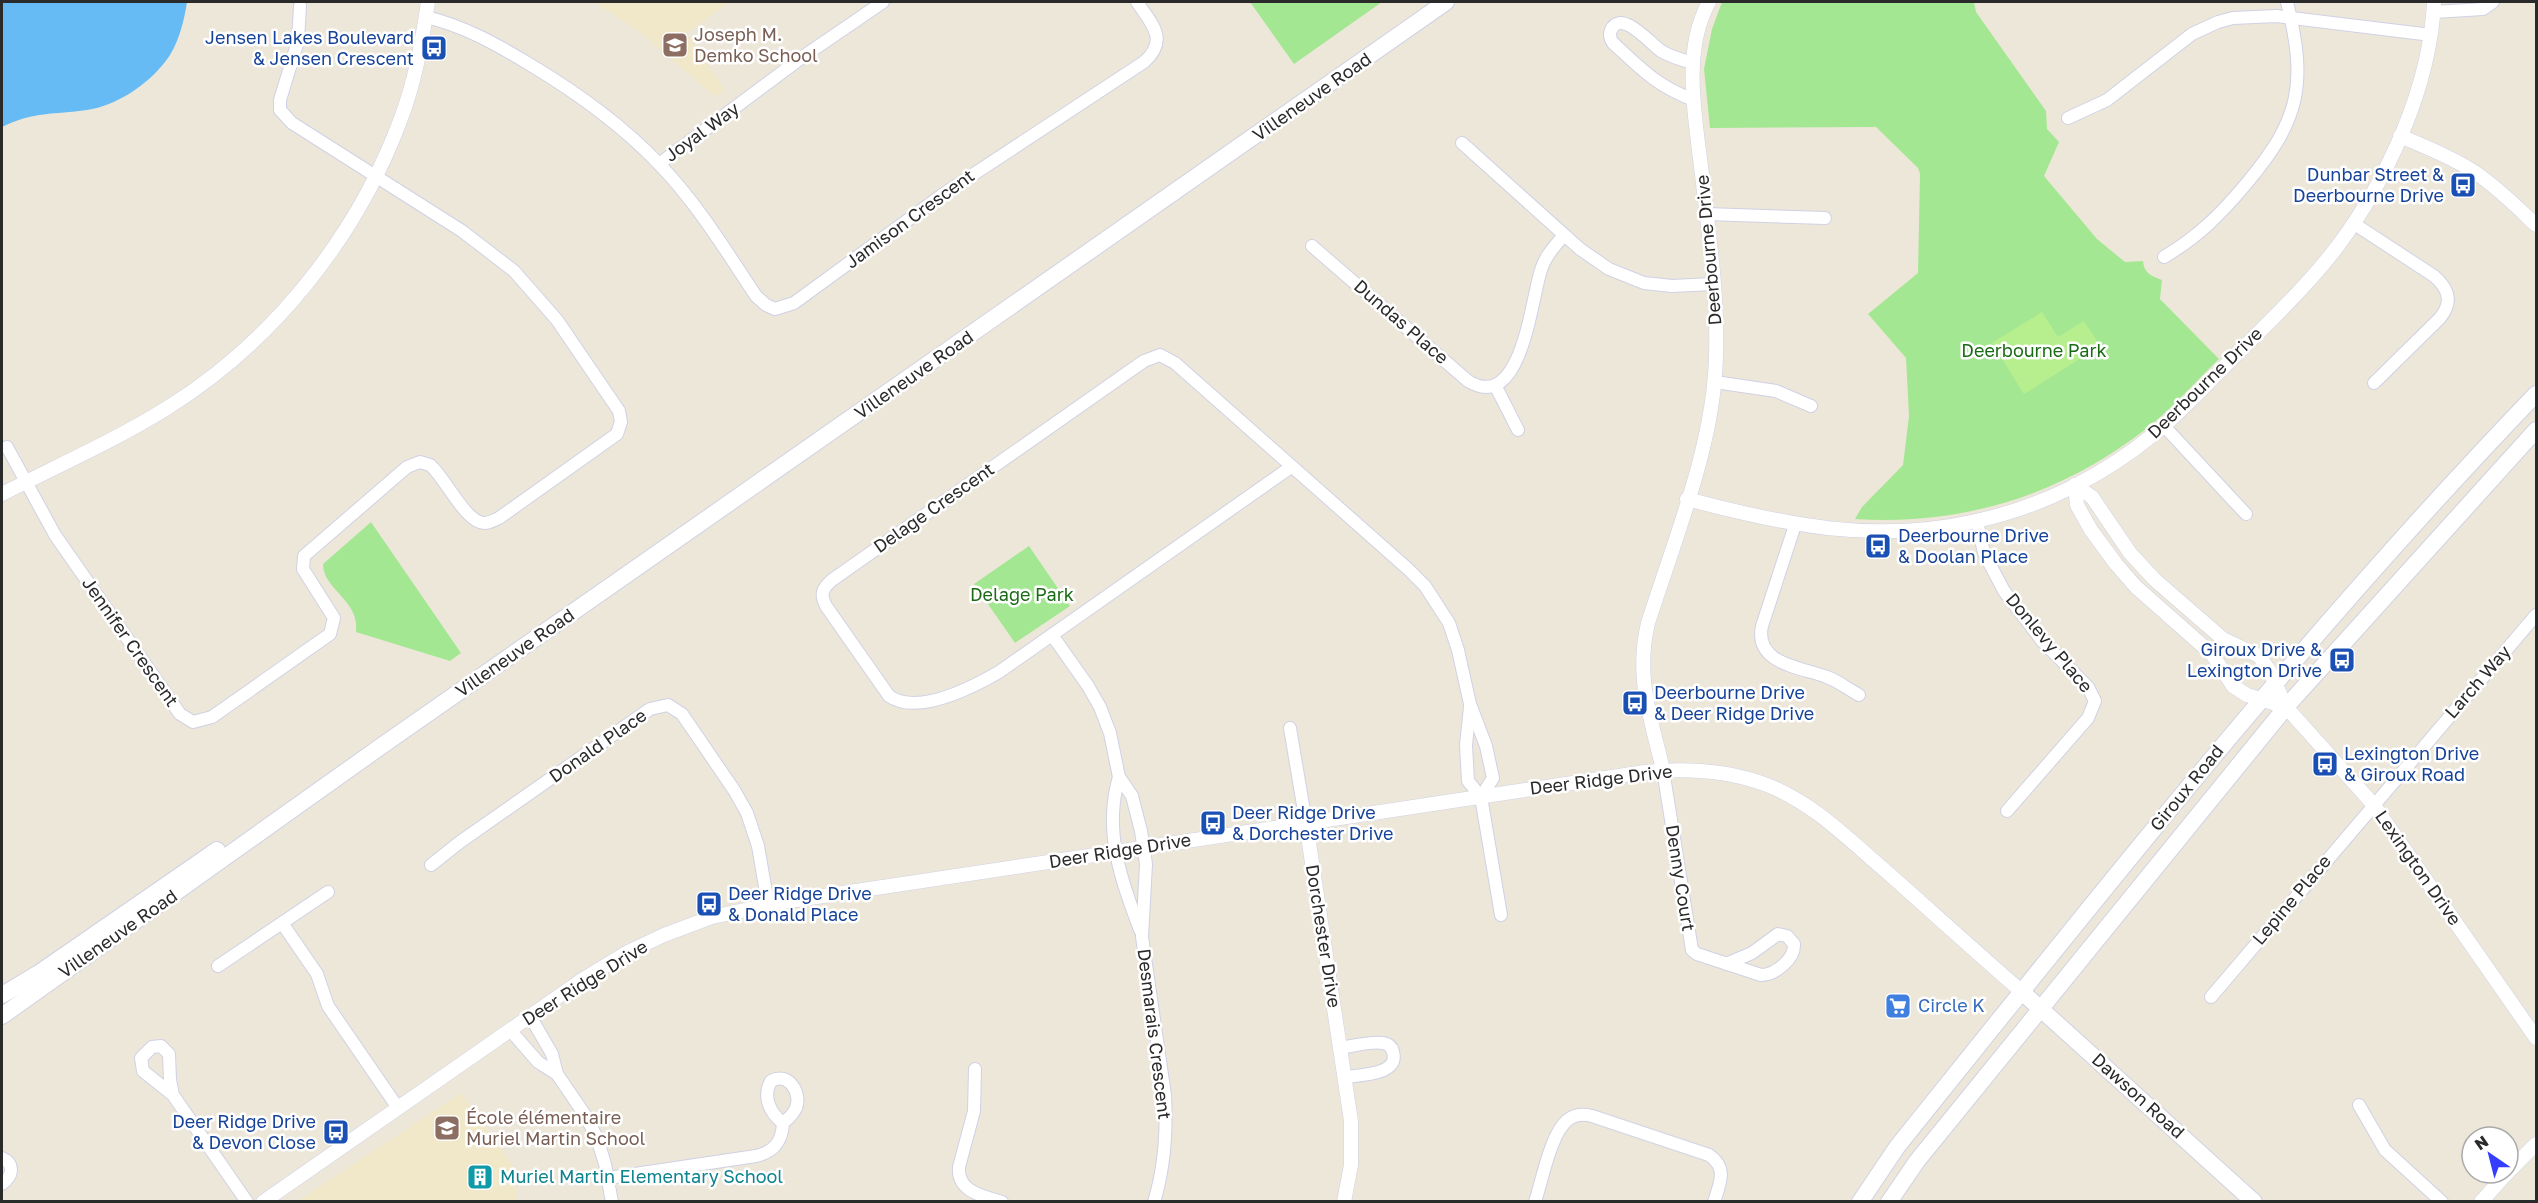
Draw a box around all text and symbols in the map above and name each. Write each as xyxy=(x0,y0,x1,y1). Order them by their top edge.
place label: Joseph M. Demko School xyxy=(694,23,818,66)
place label: Jensen Lakes Boulevard & Jensen Crescent xyxy=(205,26,414,69)
school or university icon: Joseph M. Demko School xyxy=(660,30,690,60)
bus stop icon: Jensen Lakes Boulevard & Jensen Crescent xyxy=(419,33,449,63)
street label: Villeneuve Road xyxy=(1248,47,1375,145)
street label: Joyal Way xyxy=(660,97,743,166)
place label: Dunbar Street & Deerbourne Drive xyxy=(2293,163,2444,206)
street label: Jamison Crescent xyxy=(841,164,978,272)
bus stop icon: Dunbar Street & Deerbourne Drive xyxy=(2448,170,2478,200)
street label: Deerbourne Drive xyxy=(1690,174,1726,326)
street label: Dundas Place xyxy=(1350,274,1453,368)
street label: Deerbourne Drive xyxy=(2142,322,2266,443)
street label: Villeneuve Road xyxy=(850,325,977,423)
park label: Deerbourne Park xyxy=(1961,339,2107,361)
street label: Delage Crescent xyxy=(869,457,998,557)
place label: Deerbourne Drive & Doolan Place xyxy=(1898,524,2049,567)
bus stop icon: Deerbourne Drive & Doolan Place xyxy=(1863,531,1893,561)
street label: Jennifer Crescent xyxy=(78,572,184,710)
park label: Delage Park xyxy=(970,583,1074,605)
street label: Donlevy Place xyxy=(2002,588,2098,697)
street label: Villeneuve Road xyxy=(451,603,578,701)
place label: Giroux Drive & Lexington Drive xyxy=(2187,638,2322,681)
street label: Larch Way xyxy=(2440,640,2515,722)
bus stop icon: Giroux Drive & Lexington Drive xyxy=(2327,645,2357,675)
place label: Deerbourne Drive & Deer Ridge Drive xyxy=(1654,681,1814,724)
bus stop icon: Deerbourne Drive & Deer Ridge Drive xyxy=(1620,688,1650,718)
street label: Donald Place xyxy=(545,704,650,787)
street label: Giroux Road xyxy=(2145,740,2228,835)
place label: Lexington Drive & Giroux Road xyxy=(2344,742,2479,785)
bus stop icon: Lexington Drive & Giroux Road xyxy=(2310,749,2340,779)
street label: Deer Ridge Drive xyxy=(1528,759,1674,799)
place label: Deer Ridge Drive & Dorchester Drive xyxy=(1232,801,1393,844)
street label: Lexington Drive xyxy=(2371,806,2467,929)
bus stop icon: Deer Ridge Drive & Dorchester Drive xyxy=(1198,808,1228,838)
street label: Denny Court xyxy=(1662,823,1700,933)
street label: Deer Ridge Drive xyxy=(1047,828,1193,872)
street label: Lepine Place xyxy=(2247,850,2335,949)
street label: Dorchester Drive xyxy=(1302,863,1346,1009)
place label: Deer Ridge Drive & Donald Place xyxy=(728,882,872,925)
street label: Villeneuve Road xyxy=(54,884,181,982)
bus stop icon: Deer Ridge Drive & Donald Place xyxy=(694,889,724,919)
street label: Deer Ridge Drive xyxy=(518,935,651,1030)
street label: Desmarais Crescent xyxy=(1134,947,1176,1121)
supermarket icon: Circle K xyxy=(1883,991,1913,1021)
place label: Circle K xyxy=(1918,994,1985,1016)
street label: Dawson Road xyxy=(2088,1048,2190,1143)
place label: École élémentaire Muriel Martin School xyxy=(466,1106,646,1149)
place label: Deer Ridge Drive & Devon Close xyxy=(172,1110,316,1153)
school or university icon: École élémentaire Muriel Martin School xyxy=(432,1113,462,1143)
bus stop icon: Deer Ridge Drive & Devon Close xyxy=(321,1117,351,1147)
north arrow xyxy=(2460,1125,2520,1185)
text: N xyxy=(2471,1131,2492,1154)
building icon: Muriel Martin Elementary School xyxy=(465,1162,495,1192)
place label: Muriel Martin Elementary School xyxy=(500,1165,783,1187)

